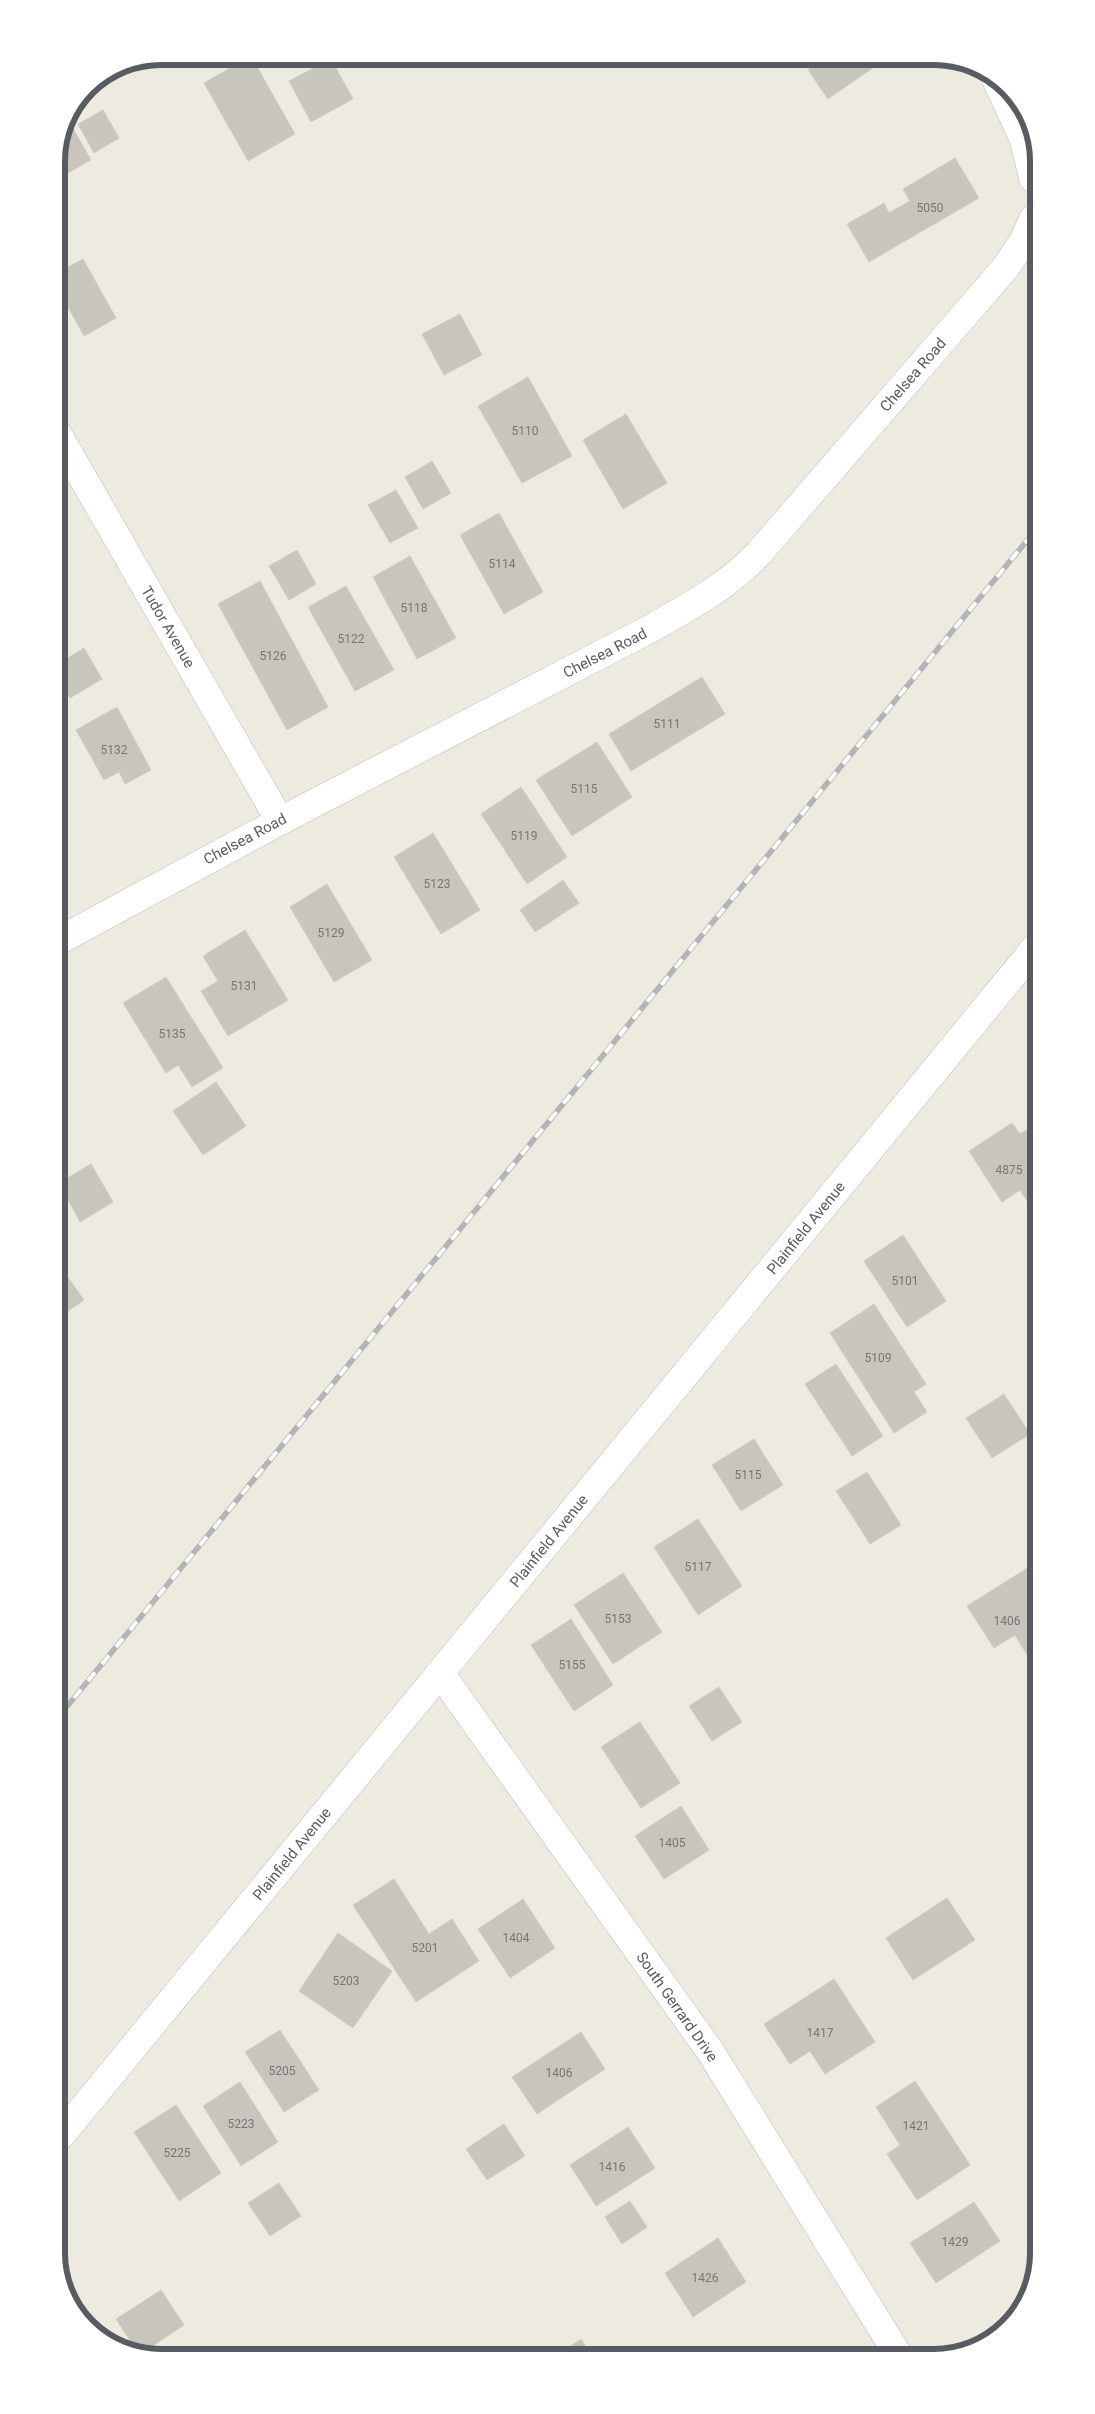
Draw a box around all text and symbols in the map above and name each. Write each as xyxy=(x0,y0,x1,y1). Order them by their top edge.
house number: 5050 xyxy=(917,201,944,215)
street label: Chelsea Road xyxy=(876,335,950,415)
house number: 5110 xyxy=(512,424,539,438)
house number: 5114 xyxy=(489,557,516,571)
street label: Tudor Avenue xyxy=(137,583,199,671)
house number: 5118 xyxy=(401,601,428,615)
street label: Chelsea Road xyxy=(560,624,650,682)
house number: 5122 xyxy=(338,632,365,646)
house number: 5126 xyxy=(260,649,287,663)
house number: 5111 xyxy=(654,717,680,731)
house number: 5132 xyxy=(101,743,128,757)
house number: 5115 xyxy=(571,782,598,796)
street label: Chelsea Road xyxy=(200,810,290,868)
house number: 5119 xyxy=(511,829,537,843)
house number: 5123 xyxy=(424,877,450,891)
house number: 5129 xyxy=(318,926,344,940)
house number: 5131 xyxy=(231,979,257,993)
house number: 5135 xyxy=(159,1027,186,1041)
house number: 4875 xyxy=(996,1163,1023,1177)
street label: Plainfield Avenue xyxy=(763,1178,849,1278)
house number: 5101 xyxy=(892,1274,918,1288)
house number: 5109 xyxy=(865,1351,891,1365)
house number: 5115 xyxy=(735,1468,762,1482)
street label: Plainfield Avenue xyxy=(506,1491,592,1591)
house number: 5117 xyxy=(685,1560,712,1574)
house number: 5153 xyxy=(605,1612,631,1626)
house number: 1406 xyxy=(994,1614,1021,1628)
house number: 5155 xyxy=(559,1658,586,1672)
street label: Plainfield Avenue xyxy=(249,1804,335,1904)
house number: 1405 xyxy=(659,1836,686,1850)
house number: 1404 xyxy=(503,1931,530,1945)
house number: 5201 xyxy=(412,1941,438,1955)
street label: South Gerrard Drive xyxy=(632,1949,722,2065)
house number: 5203 xyxy=(333,1974,359,1988)
house number: 1417 xyxy=(807,2026,834,2040)
house number: 5205 xyxy=(269,2064,296,2078)
house number: 1406 xyxy=(546,2066,573,2080)
house number: 5223 xyxy=(228,2117,254,2131)
house number: 1421 xyxy=(903,2119,929,2133)
house number: 5225 xyxy=(164,2146,191,2160)
house number: 1416 xyxy=(599,2160,626,2174)
house number: 1429 xyxy=(942,2235,968,2249)
house number: 1426 xyxy=(692,2271,719,2285)

